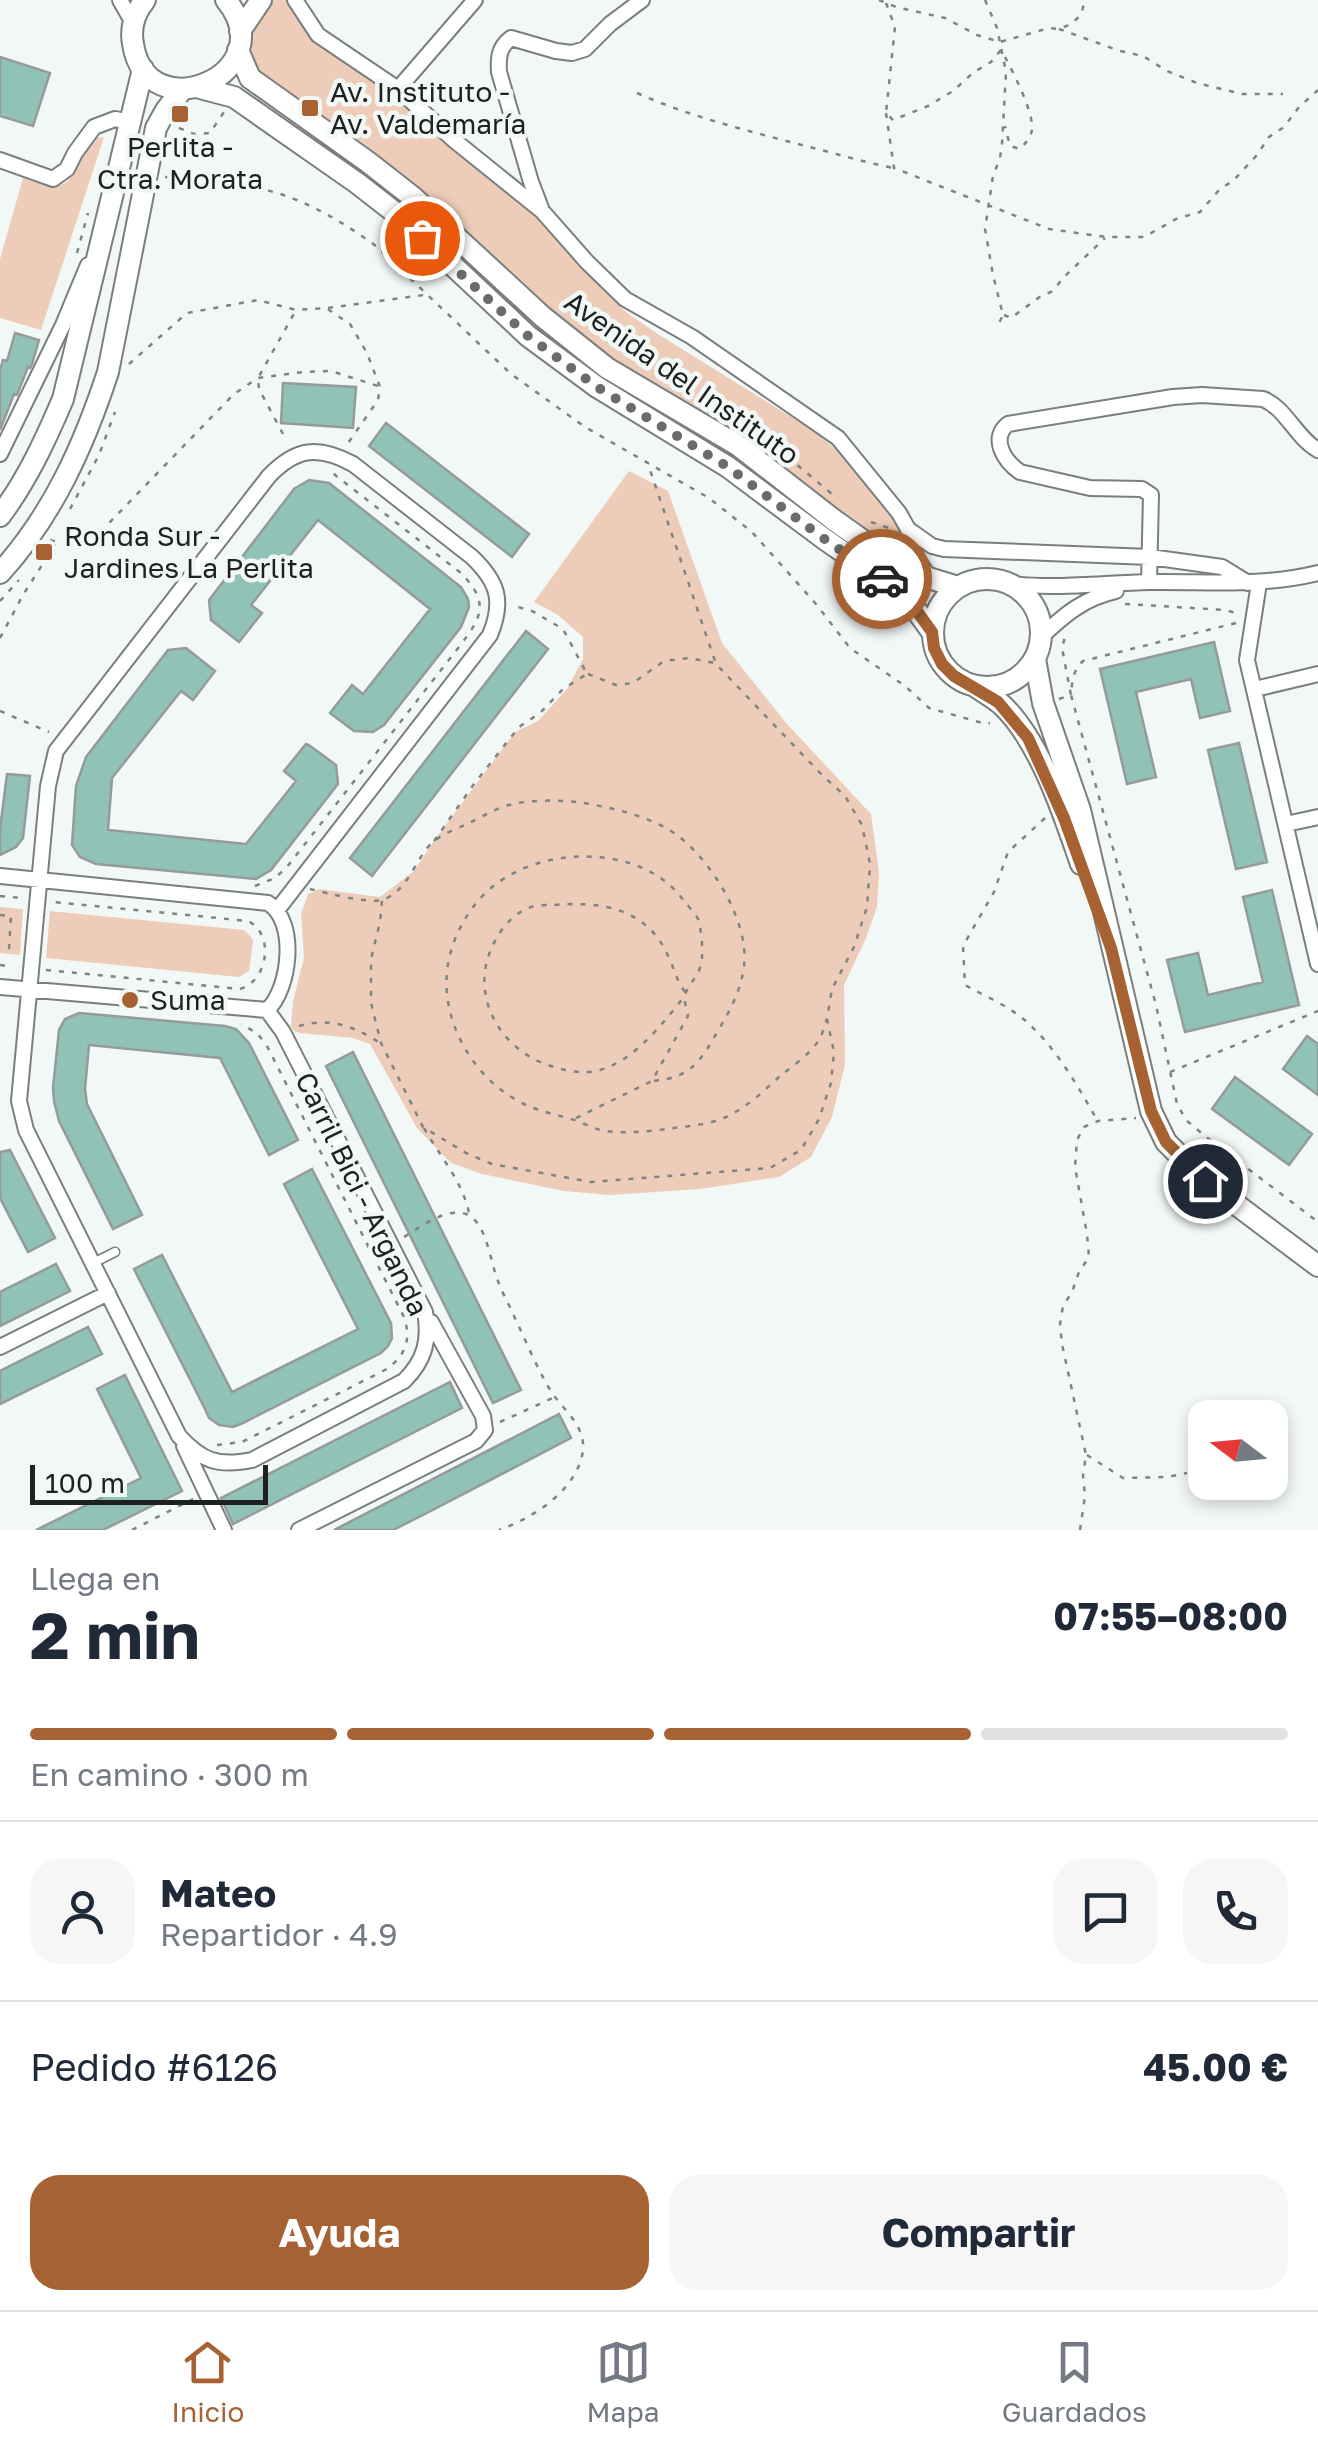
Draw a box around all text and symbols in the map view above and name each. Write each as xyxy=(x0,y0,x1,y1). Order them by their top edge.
place label: Av. Instituto - Av. Valdemaría xyxy=(330,75,526,140)
marker: Av. Instituto - Av. Valdemaría xyxy=(299,97,321,119)
marker: Perlita - Ctra. Morata xyxy=(169,103,191,125)
place label: Perlita - Ctra. Morata xyxy=(97,130,263,195)
pin xyxy=(380,196,465,281)
icon: bag xyxy=(395,211,450,266)
street label: Avenida del Instituto xyxy=(559,284,806,471)
place label: Ronda Sur - Jardines La Perlita xyxy=(64,519,314,584)
courier xyxy=(832,529,932,629)
marker: Ronda Sur - Jardines La Perlita xyxy=(33,541,55,563)
icon: car xyxy=(855,552,910,607)
place label: Suma xyxy=(150,983,225,1016)
marker: Suma xyxy=(119,989,141,1011)
street label: Carril Bici - Arganda xyxy=(289,1067,436,1321)
pin xyxy=(1163,1139,1248,1224)
icon: home xyxy=(1178,1154,1233,1209)
north arrow xyxy=(1188,1400,1288,1500)
map controls xyxy=(1188,1400,1288,1500)
scale bar xyxy=(30,1460,268,1504)
text: 100 m xyxy=(45,1466,125,1499)
text: Llega en xyxy=(30,1559,160,1597)
text: 07:55–08:00 xyxy=(1053,1593,1288,1638)
text: 2 min xyxy=(30,1595,200,1673)
text: En camino · 300 m xyxy=(30,1755,309,1793)
button: person xyxy=(30,1859,135,1964)
button: chat xyxy=(1053,1859,1158,1964)
button: phone xyxy=(1183,1859,1288,1964)
text: Mateo xyxy=(160,1870,276,1915)
text: Repartidor · 4.9 xyxy=(160,1915,398,1953)
text: Pedido #6126 xyxy=(30,2044,278,2089)
text: 45.00 € xyxy=(1143,2044,1288,2089)
button: Ayuda xyxy=(30,2175,649,2290)
button: Compartir xyxy=(669,2175,1288,2290)
tab: Inicio xyxy=(171,2335,244,2428)
tab: Mapa xyxy=(587,2335,659,2428)
tab: Guardados xyxy=(1002,2335,1147,2428)

